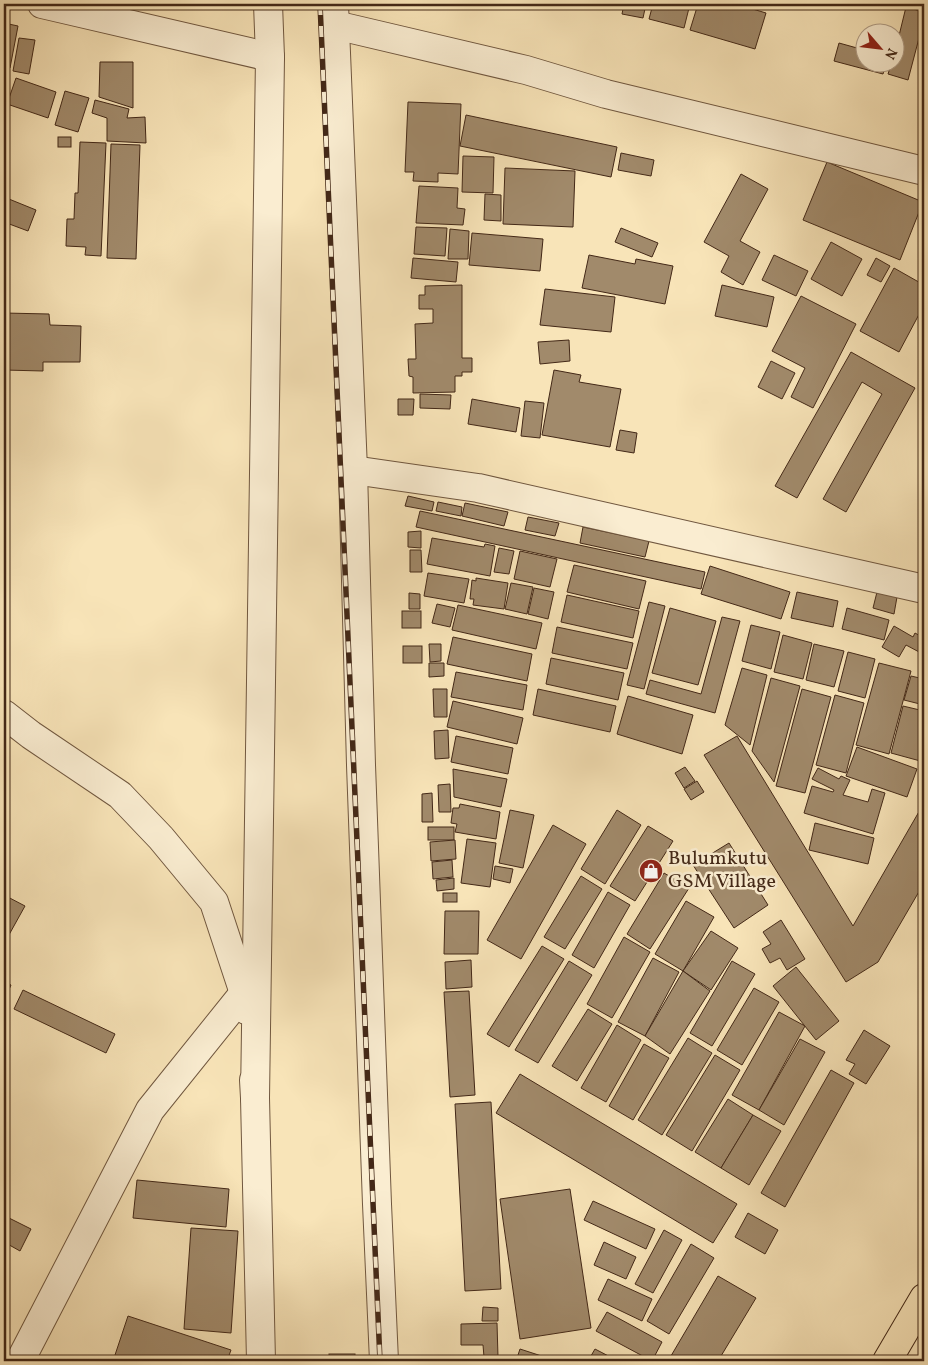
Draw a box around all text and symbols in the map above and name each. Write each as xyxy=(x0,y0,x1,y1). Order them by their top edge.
north arrow xyxy=(856,22,906,72)
text: N xyxy=(879,44,901,62)
place label: Bulumkutu GSM Village xyxy=(668,845,776,896)
shop icon: Bulumkutu GSM Village xyxy=(638,858,664,884)

